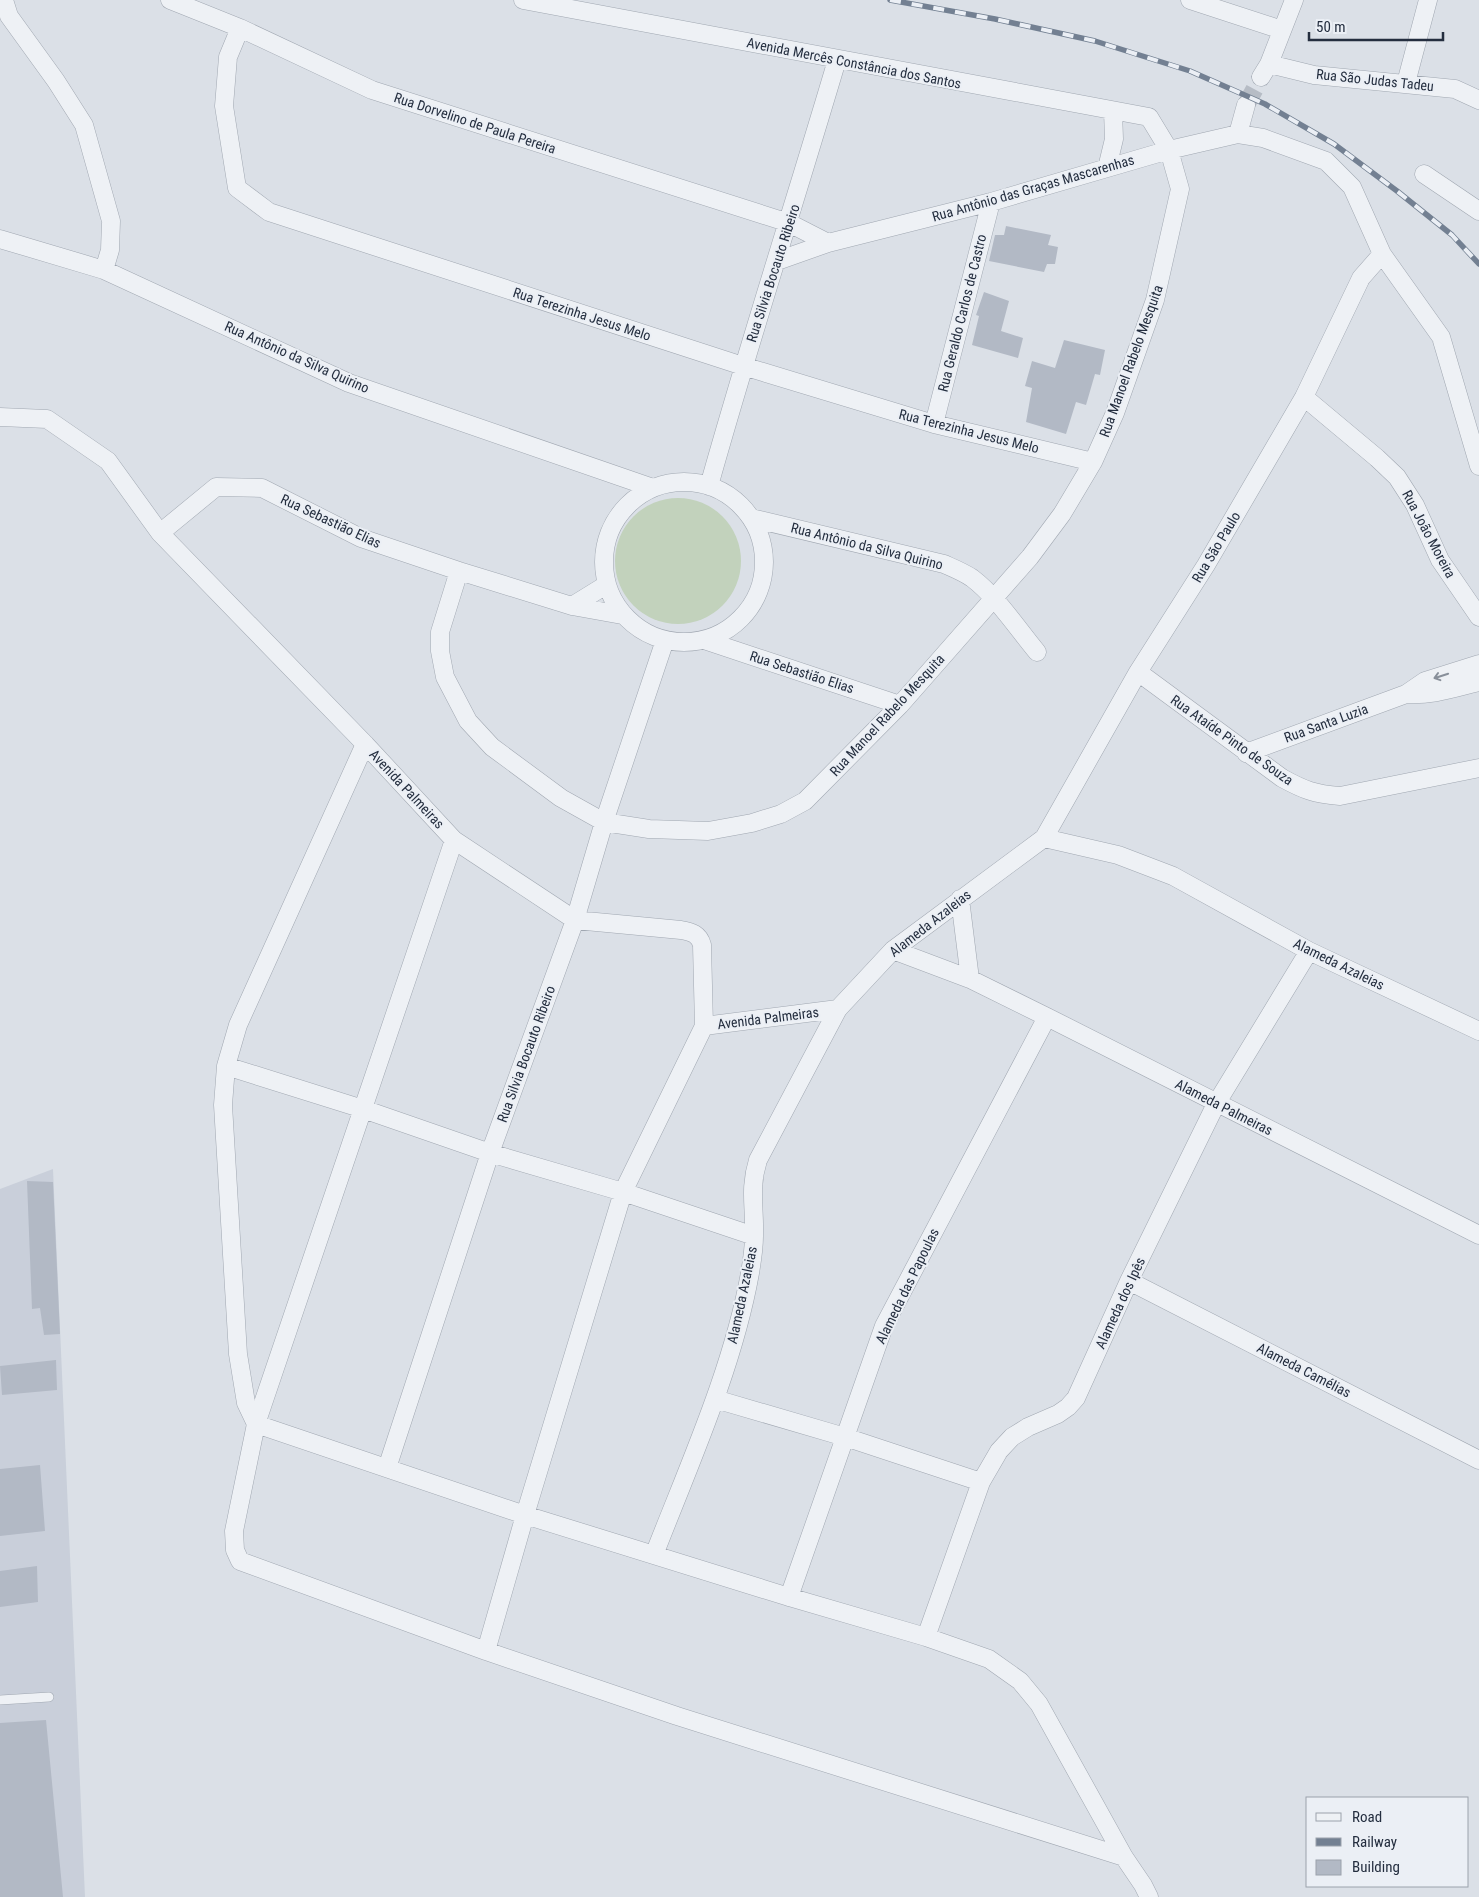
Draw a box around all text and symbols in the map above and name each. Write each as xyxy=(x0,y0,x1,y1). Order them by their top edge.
scale bar xyxy=(1309,10,1443,42)
text: 50 m xyxy=(1316,18,1346,36)
street label: Avenida Mercês Constância dos Santos xyxy=(745,34,963,92)
street label: Rua São Judas Tadeu xyxy=(1315,66,1435,94)
street label: Rua Dorvelino de Paula Pereira xyxy=(392,89,558,157)
street label: Rua Antônio das Graças Mascarenhas xyxy=(930,151,1136,225)
street label: Rua Silvia Bocauto Ribeiro xyxy=(743,202,803,344)
street label: Rua Geraldo Carlos de Castro xyxy=(935,233,989,393)
street label: Rua Manoel Rabelo Mesquita xyxy=(1096,283,1166,439)
street label: Rua Terezinha Jesus Melo xyxy=(511,284,653,344)
street label: Rua Antônio da Silva Quirino xyxy=(222,318,372,396)
street label: Rua Terezinha Jesus Melo xyxy=(897,406,1041,456)
street label: Rua João Moreira xyxy=(1399,487,1459,581)
street label: Rua Sebastião Elias xyxy=(278,491,384,551)
street label: Rua São Paulo xyxy=(1189,509,1243,585)
street label: Rua Antônio da Silva Quirino xyxy=(789,519,945,573)
street label: Rua Sebastião Elias xyxy=(748,648,856,696)
street label: Rua Manoel Rabelo Mesquita xyxy=(826,651,948,779)
one-way arrow xyxy=(1434,672,1449,681)
street label: Rua Ataíde Pinto de Souza xyxy=(1168,692,1296,788)
street label: Rua Santa Luzia xyxy=(1282,700,1370,746)
street label: Avenida Palmeiras xyxy=(366,746,448,832)
street label: Alameda Azaleias xyxy=(886,886,974,960)
street label: Alameda Azaleias xyxy=(1291,935,1387,993)
street label: Rua Silvia Bocauto Ribeiro xyxy=(494,983,558,1125)
street label: Avenida Palmeiras xyxy=(716,1004,820,1032)
street label: Alameda Palmeiras xyxy=(1173,1076,1275,1138)
street label: Alameda das Papoulas xyxy=(872,1226,942,1346)
street label: Alameda Azaleias xyxy=(724,1245,760,1345)
street label: Alameda dos Ipês xyxy=(1092,1255,1148,1351)
street label: Alameda Camélias xyxy=(1254,1339,1354,1401)
legend xyxy=(1306,1797,1469,1887)
text: Road xyxy=(1352,1808,1382,1826)
text: Railway xyxy=(1352,1833,1397,1851)
text: Building xyxy=(1352,1858,1400,1876)

